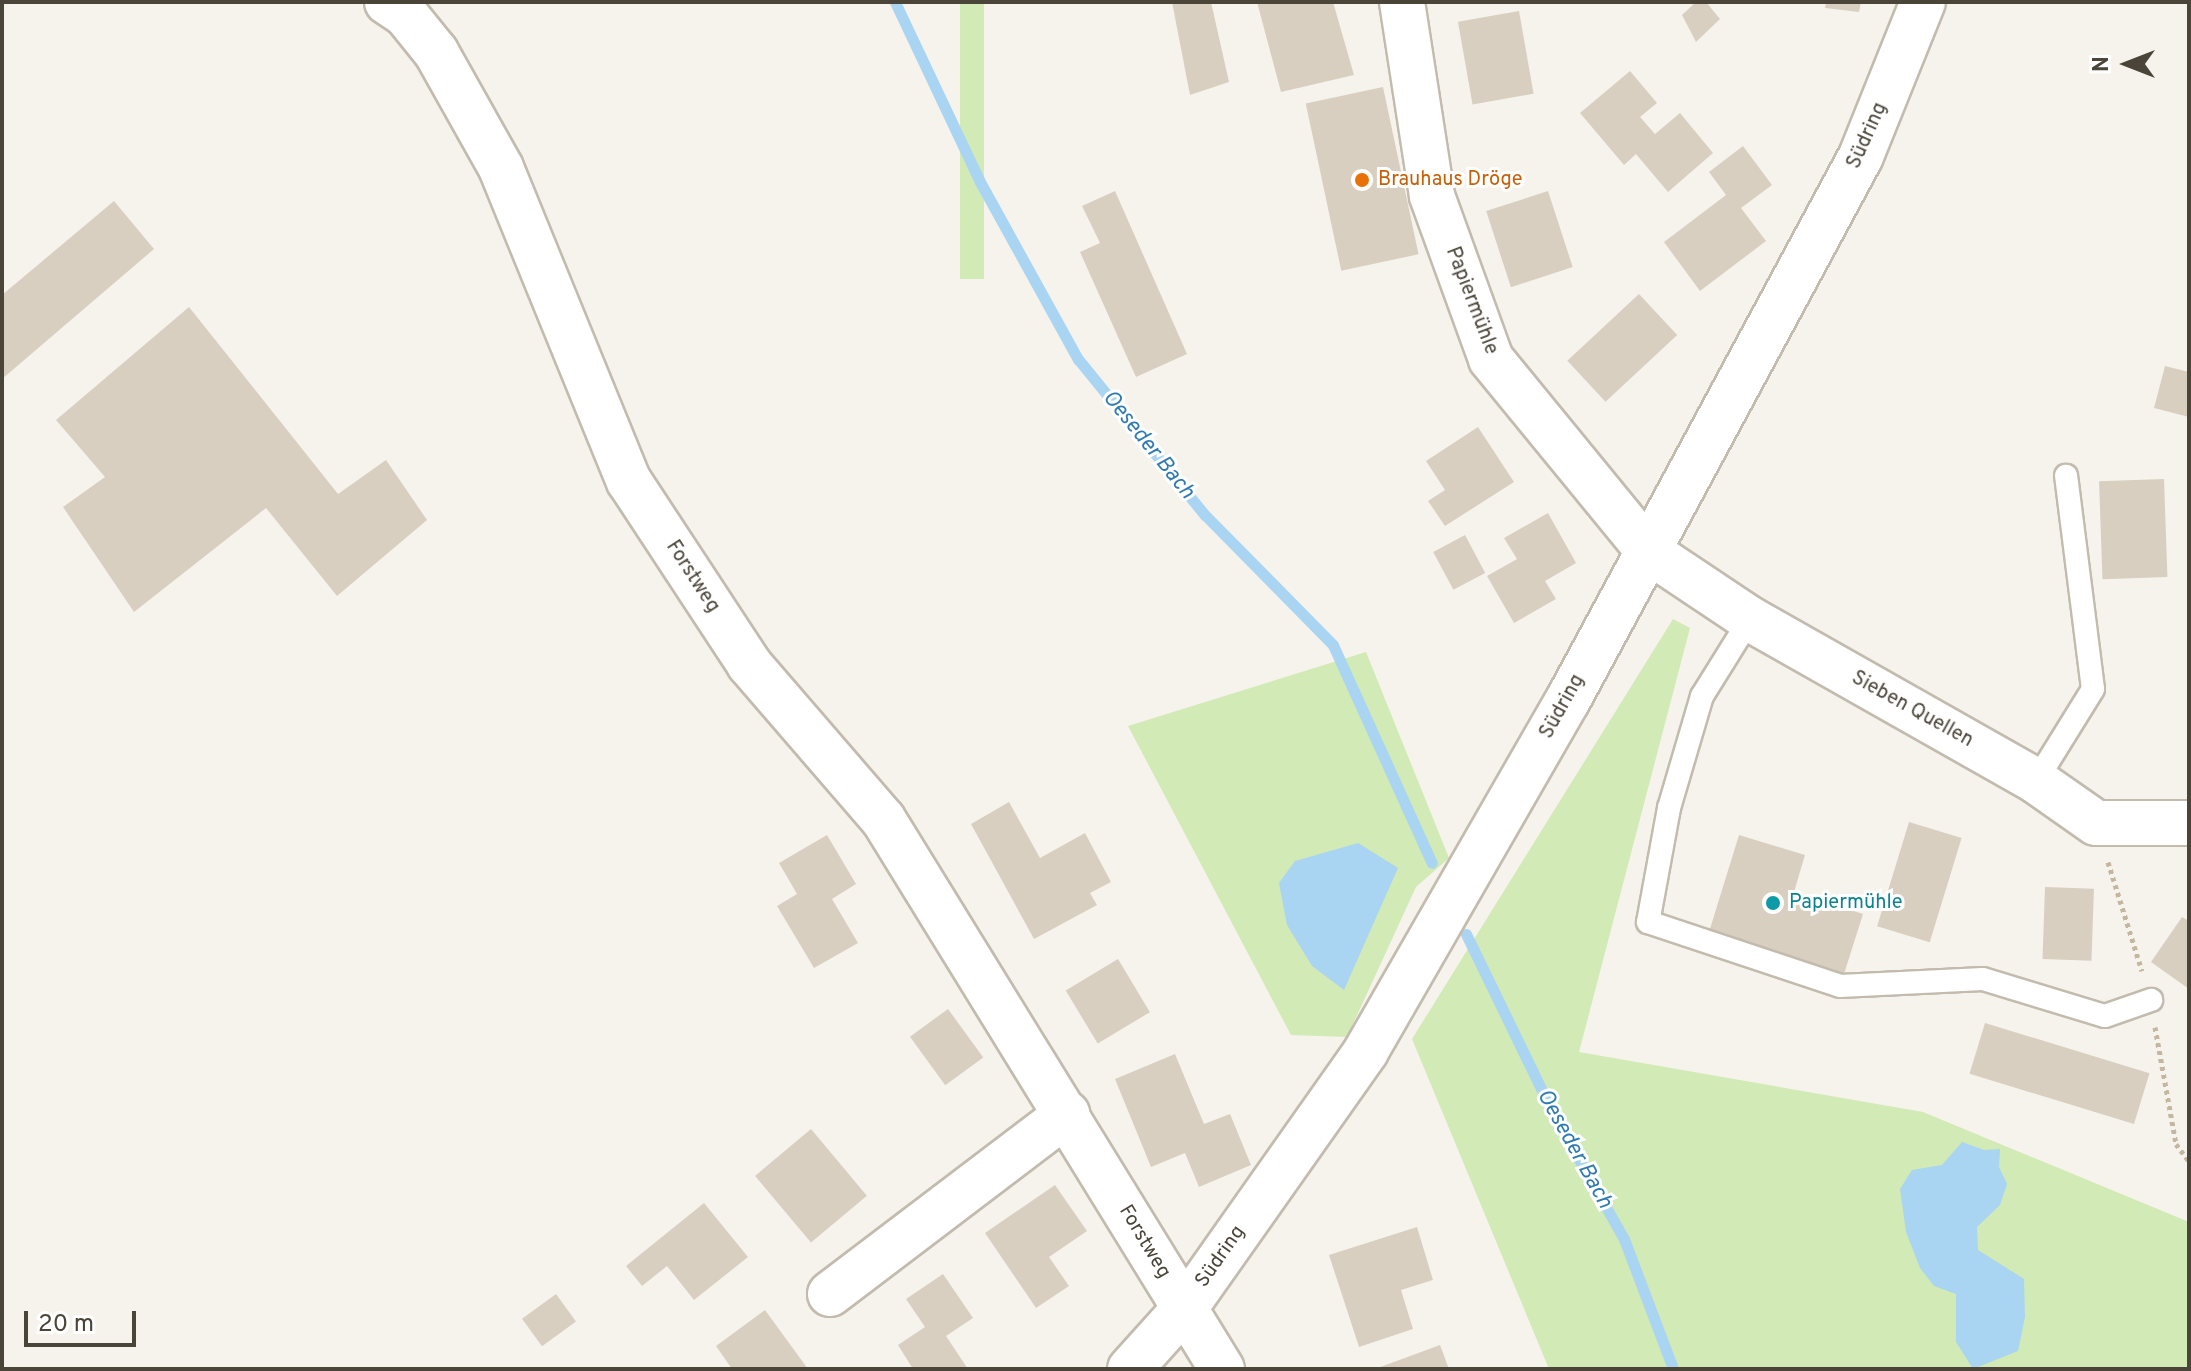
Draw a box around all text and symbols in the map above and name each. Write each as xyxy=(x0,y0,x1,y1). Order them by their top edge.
north arrow xyxy=(2087,24,2167,104)
text: N xyxy=(2089,56,2116,72)
street label: Südring xyxy=(1843,99,1893,173)
place label: Brauhaus Dröge xyxy=(1378,168,1522,192)
marker: Brauhaus Dröge xyxy=(1353,171,1371,189)
street label: Papiermühle xyxy=(1439,244,1503,358)
water label: Oeseder Bach xyxy=(1096,385,1200,505)
street label: Forstweg xyxy=(660,536,724,618)
street label: Sieben Quellen xyxy=(1847,667,1977,753)
street label: Südring xyxy=(1536,671,1590,743)
place label: Papiermühle xyxy=(1789,891,1902,915)
marker: Papiermühle xyxy=(1764,894,1782,912)
water label: Oeseder Bach xyxy=(1530,1085,1618,1213)
street label: Forstweg xyxy=(1113,1201,1175,1283)
street label: Südring xyxy=(1191,1221,1251,1293)
scale bar xyxy=(28,1295,140,1345)
text: 20 m xyxy=(38,1310,94,1340)

